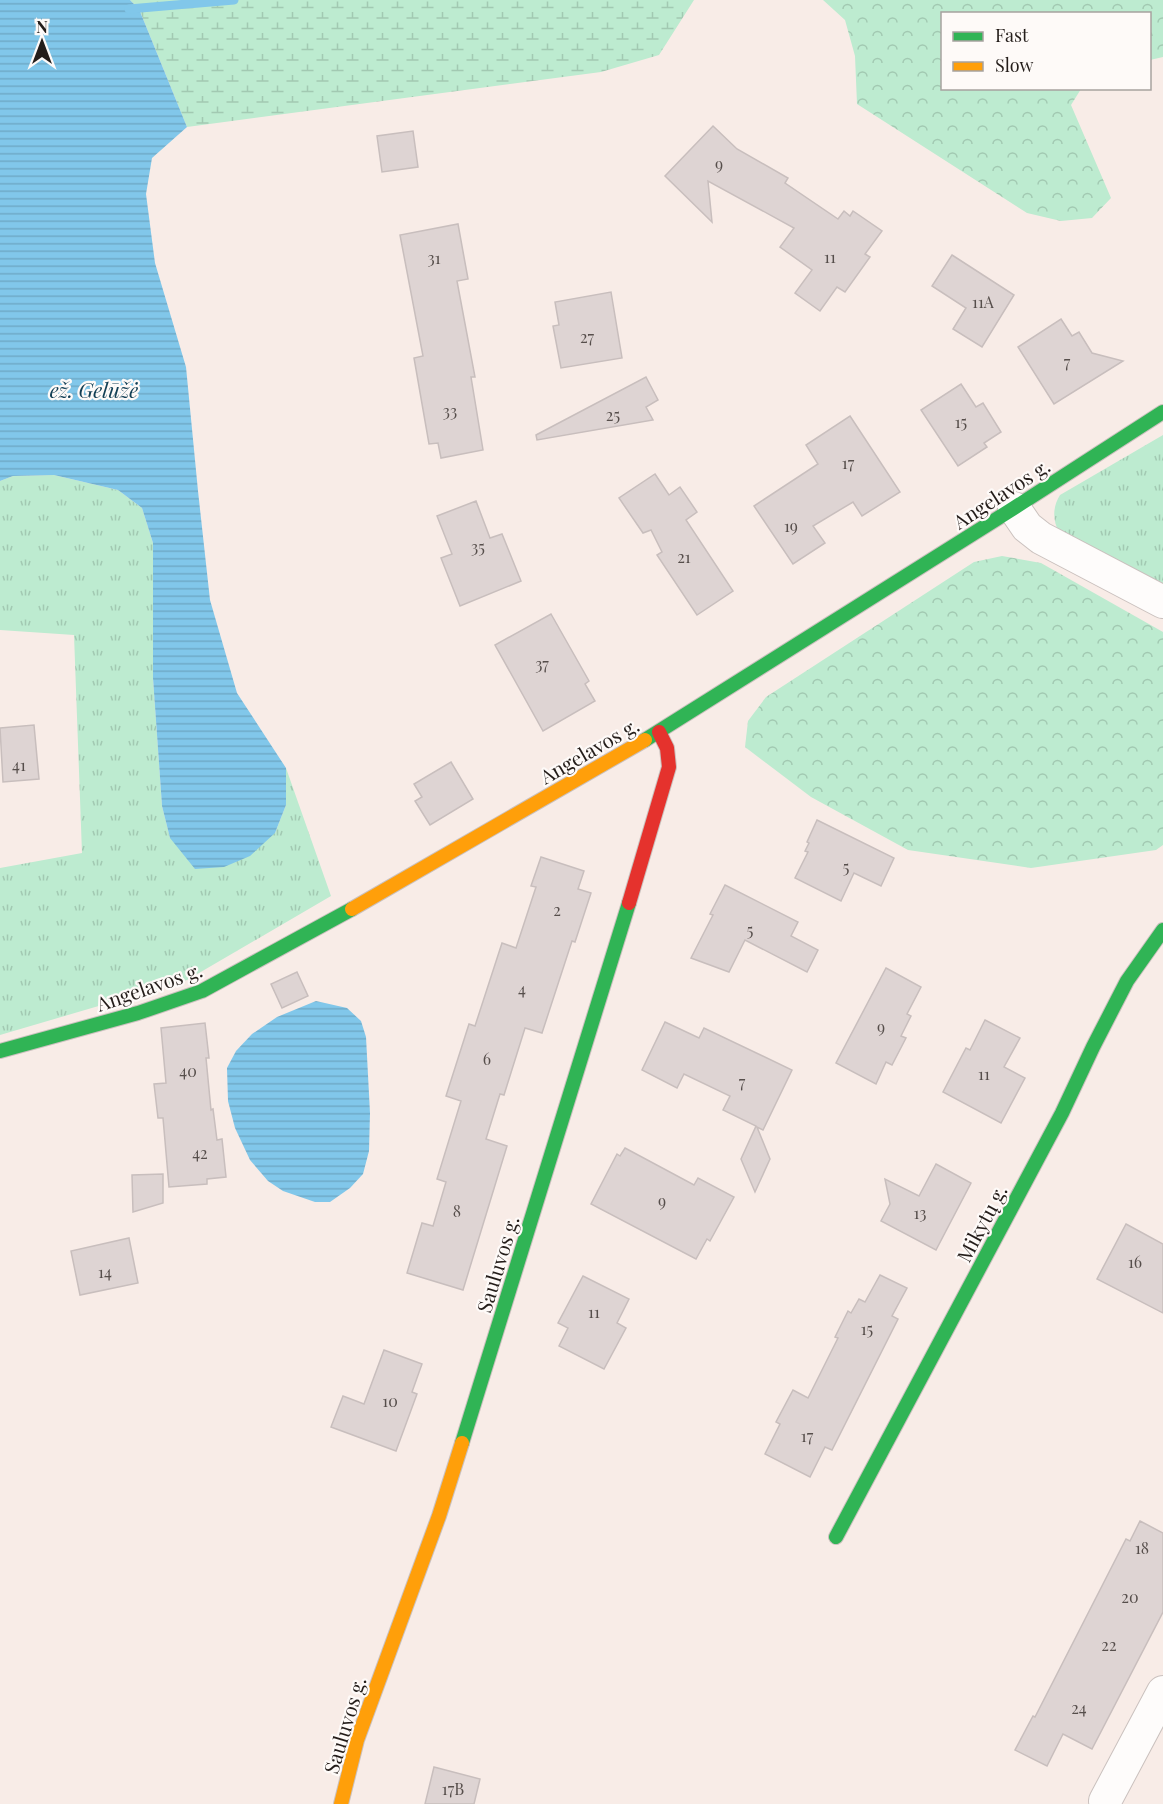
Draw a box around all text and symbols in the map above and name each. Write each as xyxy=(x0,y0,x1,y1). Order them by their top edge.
north arrow xyxy=(12,12,72,72)
legend xyxy=(941,12,1151,90)
text: N xyxy=(36,16,48,37)
text: Fast xyxy=(995,23,1029,47)
text: Slow xyxy=(995,53,1033,77)
house number: 9 xyxy=(715,153,723,174)
house number: 11 xyxy=(824,246,836,267)
house number: 31 xyxy=(427,247,441,268)
house number: 11A xyxy=(972,291,995,312)
house number: 27 xyxy=(580,326,595,347)
house number: 7 xyxy=(1064,351,1071,372)
water label: ež. Gelūžė xyxy=(50,375,138,403)
house number: 33 xyxy=(443,400,457,421)
house number: 25 xyxy=(606,404,620,425)
house number: 15 xyxy=(955,411,967,432)
house number: 17 xyxy=(842,452,855,473)
street label: Angelavos g. xyxy=(946,452,1055,535)
house number: 19 xyxy=(784,515,798,536)
house number: 35 xyxy=(471,536,485,557)
house number: 21 xyxy=(677,546,691,567)
house number: 37 xyxy=(535,653,549,674)
street label: Angelavos g. xyxy=(534,711,644,790)
house number: 41 xyxy=(12,754,26,775)
house number: 5 xyxy=(843,856,849,877)
house number: 2 xyxy=(553,899,561,920)
house number: 5 xyxy=(747,919,753,940)
street label: Angelavos g. xyxy=(91,955,206,1017)
house number: 4 xyxy=(518,978,526,999)
house number: 9 xyxy=(877,1016,885,1037)
house number: 6 xyxy=(483,1048,491,1069)
house number: 40 xyxy=(179,1060,197,1081)
house number: 11 xyxy=(978,1063,990,1084)
house number: 7 xyxy=(739,1071,746,1092)
house number: 42 xyxy=(192,1142,208,1163)
street label: Mikytų g. xyxy=(949,1180,1013,1266)
house number: 9 xyxy=(658,1190,666,1211)
house number: 8 xyxy=(453,1200,461,1221)
house number: 13 xyxy=(914,1202,926,1223)
street label: Sauluvos g. xyxy=(469,1212,525,1316)
house number: 16 xyxy=(1128,1251,1142,1272)
house number: 14 xyxy=(98,1261,112,1282)
house number: 11 xyxy=(588,1301,600,1322)
house number: 15 xyxy=(861,1318,873,1339)
house number: 10 xyxy=(382,1390,398,1411)
house number: 17 xyxy=(801,1425,814,1446)
house number: 18 xyxy=(1135,1537,1149,1558)
house number: 20 xyxy=(1121,1586,1139,1607)
house number: 22 xyxy=(1101,1634,1117,1655)
street label: Sauluvos g. xyxy=(316,1673,372,1777)
house number: 24 xyxy=(1071,1697,1087,1718)
house number: 17B xyxy=(442,1778,464,1799)

